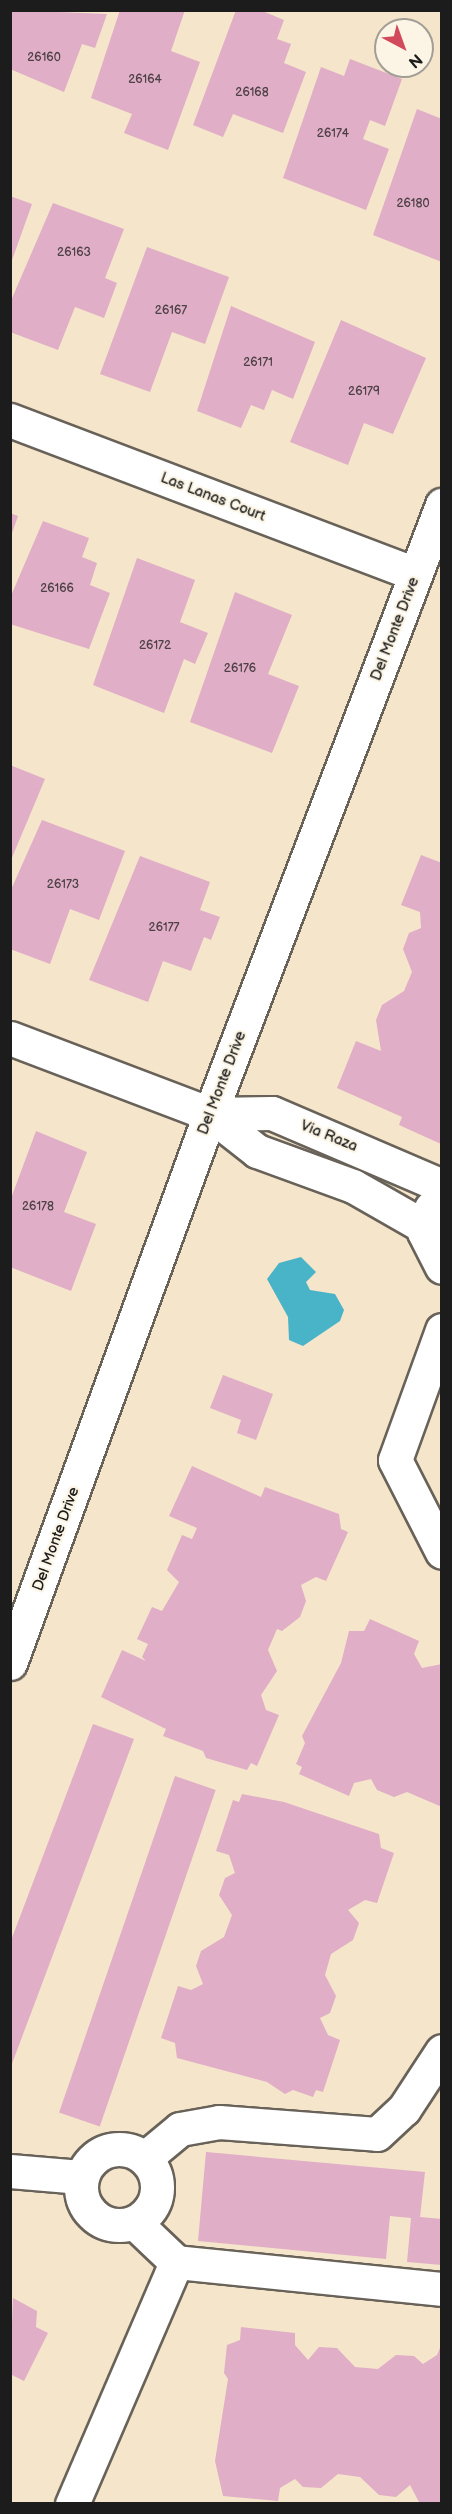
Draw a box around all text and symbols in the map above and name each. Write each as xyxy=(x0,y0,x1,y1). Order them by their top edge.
north arrow xyxy=(374,18,434,78)
text: N xyxy=(404,49,426,72)
house number: 26160 xyxy=(27,51,61,65)
house number: 26164 xyxy=(128,73,162,87)
house number: 26168 xyxy=(235,86,269,100)
house number: 26174 xyxy=(317,127,349,141)
house number: 26180 xyxy=(396,197,430,211)
house number: 26163 xyxy=(57,246,91,260)
house number: 26167 xyxy=(155,304,187,318)
house number: 26171 xyxy=(243,356,273,370)
house number: 26179 xyxy=(348,385,380,399)
street label: Las Lanas Court xyxy=(158,469,268,525)
street label: Del Monte Drive xyxy=(367,575,423,683)
house number: 26166 xyxy=(40,582,74,596)
house number: 26172 xyxy=(139,639,171,653)
house number: 26176 xyxy=(224,662,256,676)
house number: 26173 xyxy=(47,878,79,892)
house number: 26177 xyxy=(149,921,179,935)
street label: Del Monte Drive xyxy=(194,1029,250,1137)
street label: Via Raza xyxy=(298,1116,360,1156)
house number: 26178 xyxy=(22,1200,54,1214)
street label: Del Monte Drive xyxy=(29,1485,83,1593)

